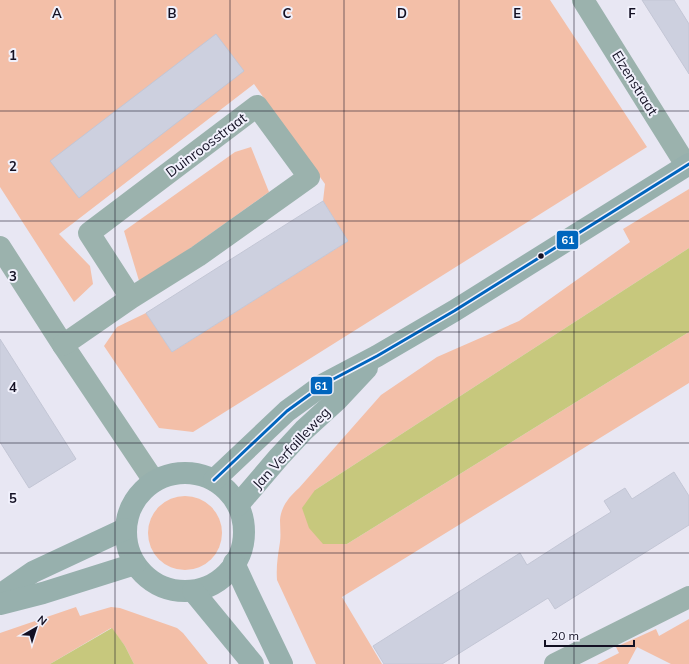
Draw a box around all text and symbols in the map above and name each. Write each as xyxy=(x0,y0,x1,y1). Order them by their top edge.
text: A xyxy=(52,5,62,21)
text: B xyxy=(168,5,177,21)
text: C xyxy=(283,5,292,21)
text: D xyxy=(397,5,407,21)
text: E xyxy=(513,5,521,21)
text: F xyxy=(628,5,636,21)
text: 1 xyxy=(9,47,17,63)
street label: Elzenstraat xyxy=(608,47,662,119)
street label: Duinroosstraat xyxy=(162,109,250,181)
text: 2 xyxy=(9,158,17,174)
line badge: 61 xyxy=(556,230,579,250)
text: 61 xyxy=(561,233,575,247)
unlabelled marker xyxy=(536,251,546,261)
text: 3 xyxy=(9,268,17,284)
line badge: 61 xyxy=(310,376,333,395)
text: 4 xyxy=(9,379,17,395)
text: 61 xyxy=(314,379,328,393)
street label: Jan Verfailleweg xyxy=(248,403,334,493)
text: 5 xyxy=(9,490,17,506)
north arrow xyxy=(16,608,56,648)
text: N xyxy=(35,612,50,628)
scale bar xyxy=(545,622,634,648)
text: 20 m xyxy=(551,628,579,643)

